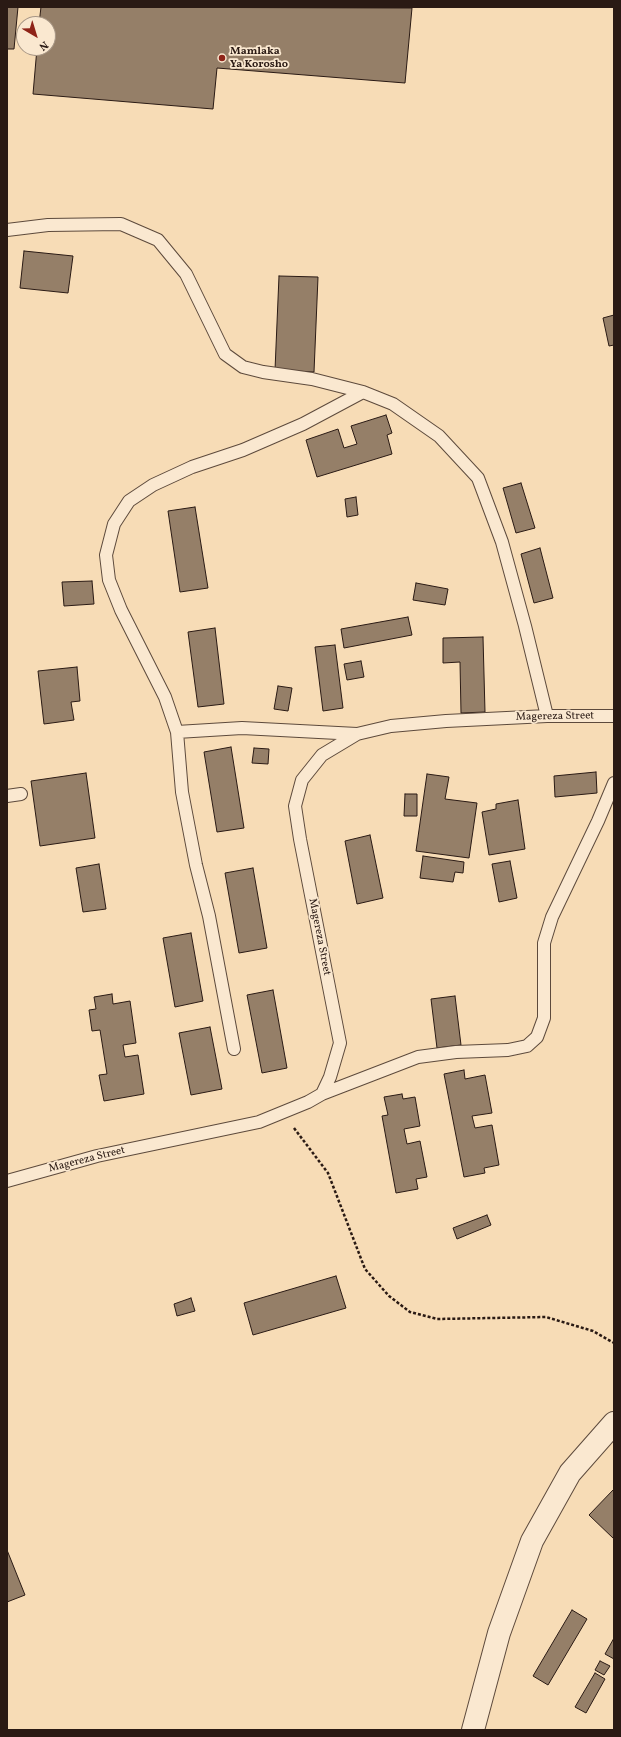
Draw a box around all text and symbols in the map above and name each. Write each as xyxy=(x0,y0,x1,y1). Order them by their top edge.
north arrow xyxy=(16,16,56,56)
text: N xyxy=(35,37,51,53)
place label: Mamlaka Ya Korosho xyxy=(230,45,288,71)
marker: Mamlaka Ya Korosho xyxy=(217,53,227,63)
street label: Magereza Street xyxy=(516,710,594,724)
street label: Magereza Street xyxy=(305,897,333,977)
street label: Magereza Street xyxy=(47,1144,127,1176)

